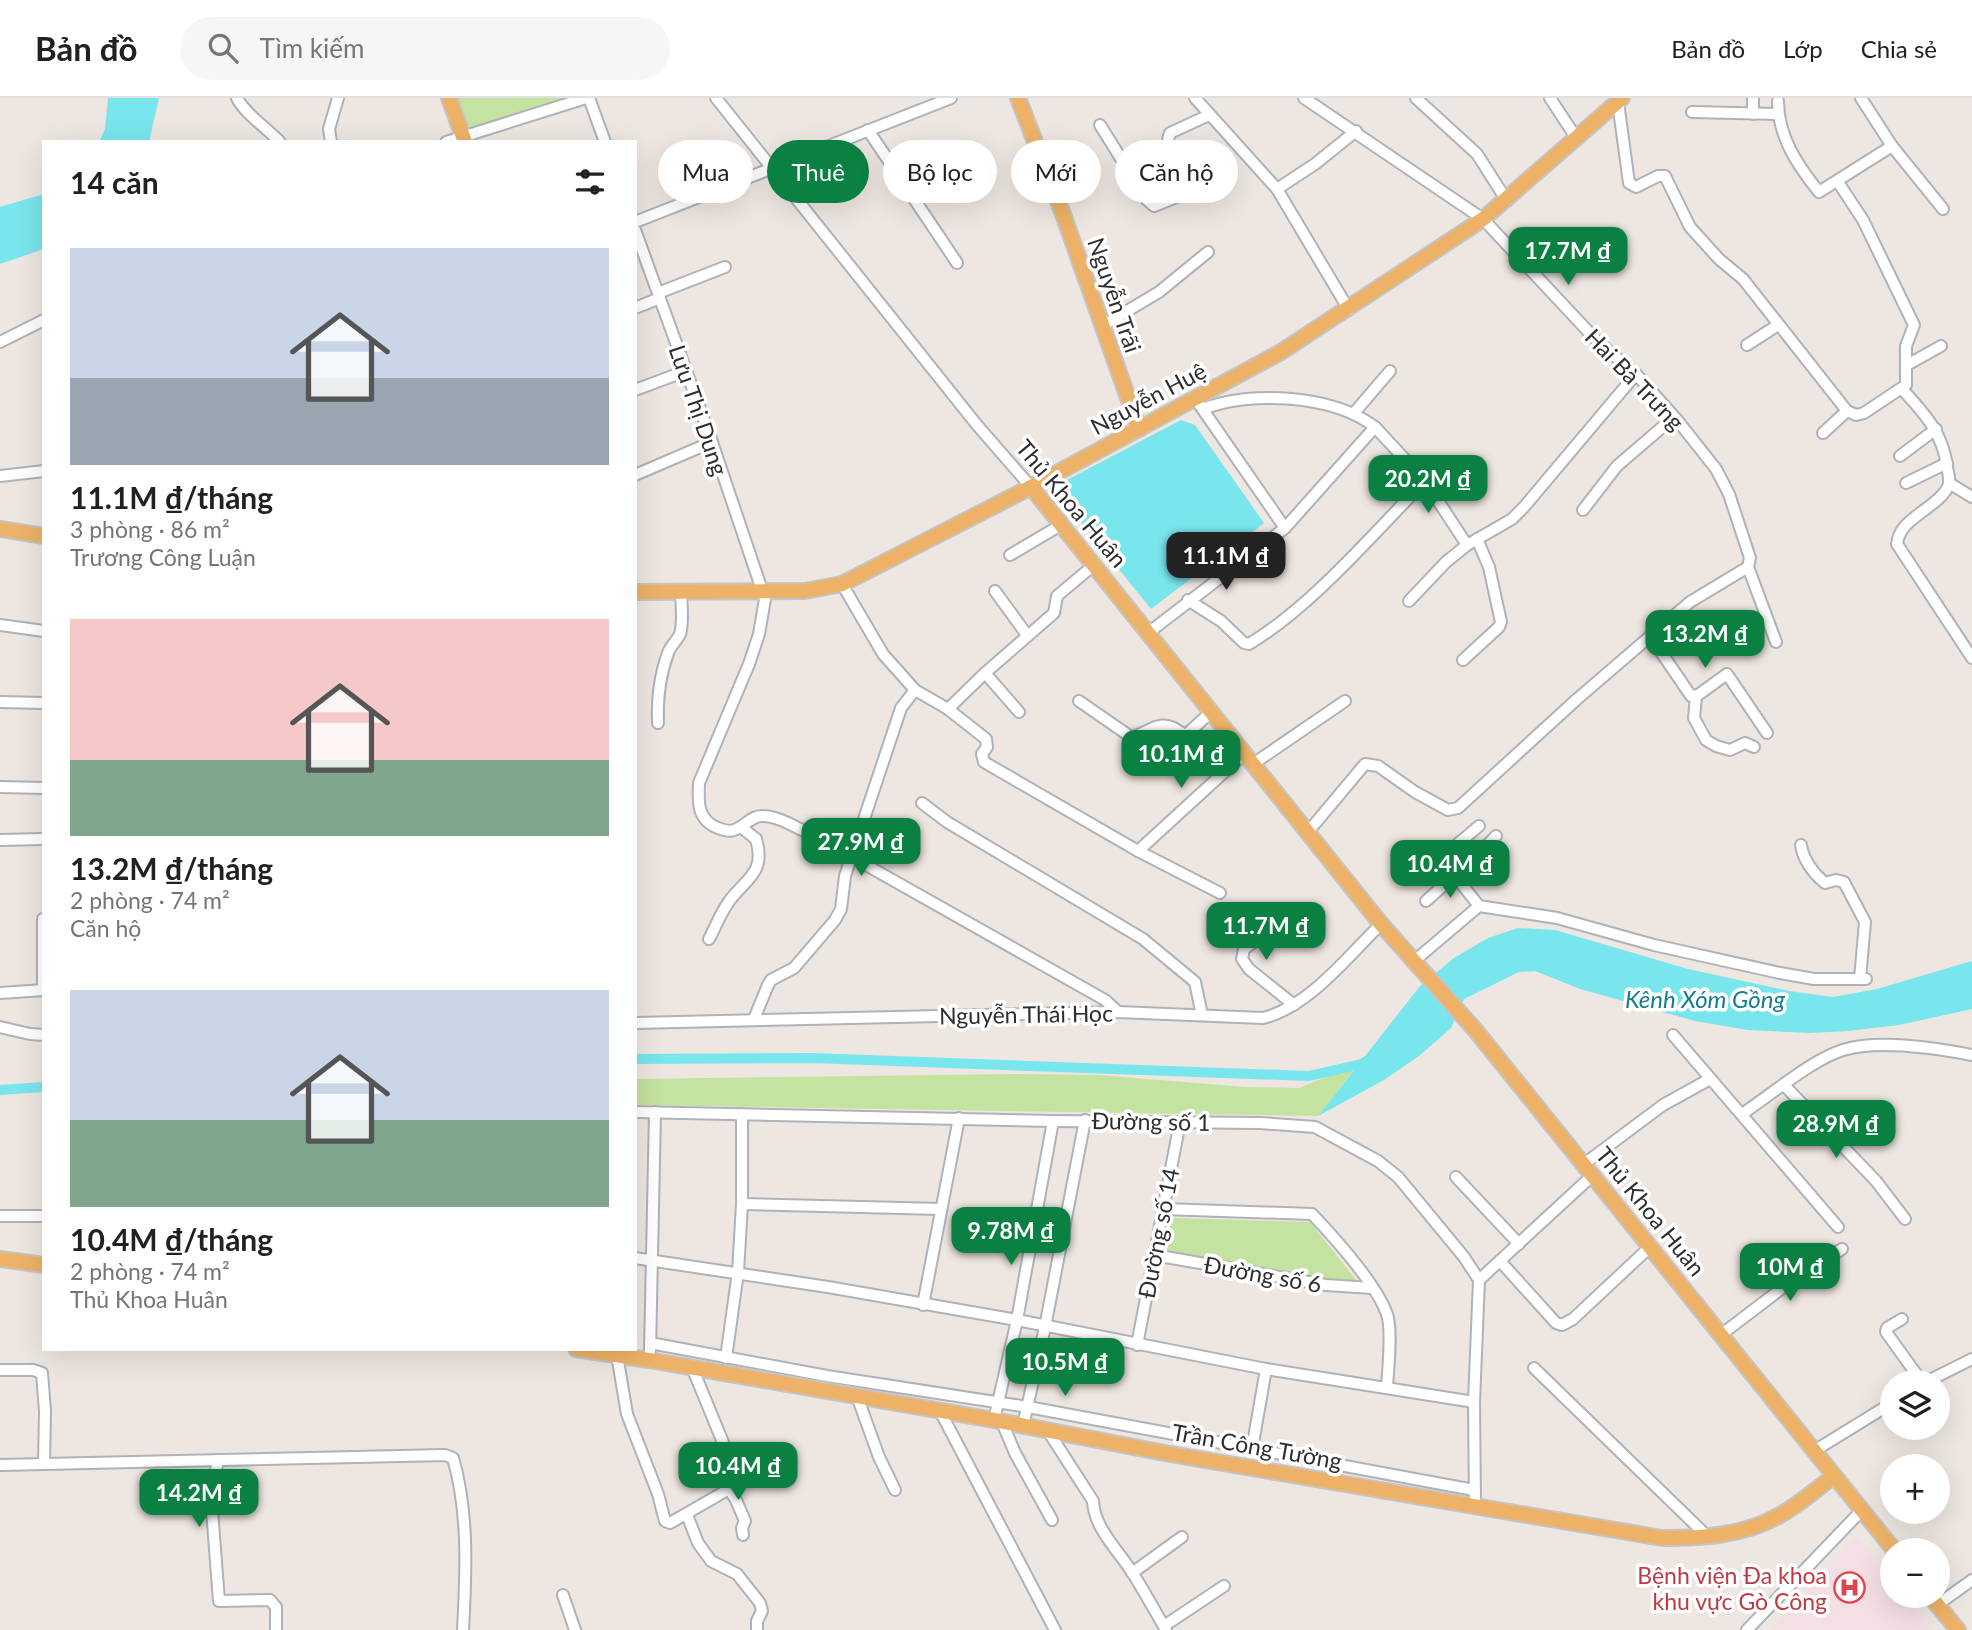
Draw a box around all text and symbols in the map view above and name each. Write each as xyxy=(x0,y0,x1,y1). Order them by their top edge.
search box xyxy=(180,17,670,80)
text: Bản đồ xyxy=(35,28,138,68)
icon: search xyxy=(204,29,242,67)
text: Tìm kiếm xyxy=(260,32,364,64)
text: Bản đồ xyxy=(1671,34,1745,63)
text: Lớp xyxy=(1783,34,1823,63)
text: Chia sẻ xyxy=(1861,34,1937,63)
chip: Mua xyxy=(658,140,753,203)
chip: Thuê xyxy=(767,140,869,203)
chip: Bộ lọc xyxy=(883,140,997,203)
chip: Mới xyxy=(1011,140,1101,203)
chip: Căn hộ xyxy=(1115,140,1238,203)
icon: filters xyxy=(571,163,609,201)
text: 14 căn xyxy=(70,164,159,200)
pin: 17.7M ₫ xyxy=(1503,228,1633,287)
street label: Nguyễn Trãi xyxy=(1082,234,1148,356)
text: 17.7M ₫ xyxy=(1524,236,1612,264)
icon: home xyxy=(277,294,403,420)
street label: Hai Bà Trưng xyxy=(1580,322,1690,436)
street label: Lưu Thị Dung xyxy=(664,341,734,479)
street label: Nguyễn Huệ xyxy=(1085,356,1211,440)
street label: Thủ Khoa Huân xyxy=(1011,434,1133,572)
pin: 20.2M ₫ xyxy=(1363,456,1493,515)
text: 20.2M ₫ xyxy=(1384,464,1472,492)
text: 11.1M ₫/tháng xyxy=(70,479,273,515)
text: 3 phòng · 86 m² xyxy=(70,515,230,543)
pin: 11.1M ₫ xyxy=(1161,532,1291,592)
text: 11.1M ₫ xyxy=(1182,541,1270,569)
text: Trương Công Luận xyxy=(70,543,256,571)
pin: 13.2M ₫ xyxy=(1640,610,1770,670)
text: 13.2M ₫ xyxy=(1661,619,1749,647)
icon: home xyxy=(277,665,403,791)
pin: 10.1M ₫ xyxy=(1116,730,1246,790)
text: 10.1M ₫ xyxy=(1137,739,1225,767)
pin: 27.9M ₫ xyxy=(796,818,926,878)
text: 27.9M ₫ xyxy=(817,827,905,855)
pin: 10.4M ₫ xyxy=(1385,840,1515,900)
text: 10.4M ₫ xyxy=(1406,849,1494,877)
text: 13.2M ₫/tháng xyxy=(70,850,273,886)
text: 2 phòng · 74 m² xyxy=(70,886,230,914)
pin: 11.7M ₫ xyxy=(1201,902,1331,962)
text: 11.7M ₫ xyxy=(1222,911,1310,939)
text: Căn hộ xyxy=(70,914,141,942)
water label: Kênh Xóm Gồng xyxy=(1625,984,1785,1013)
street label: Nguyễn Thái Học xyxy=(939,998,1113,1030)
icon: home xyxy=(277,1036,403,1162)
pin: 28.9M ₫ xyxy=(1771,1100,1901,1160)
street label: Đường số 1 xyxy=(1091,1106,1211,1136)
text: 28.9M ₫ xyxy=(1792,1109,1880,1137)
street label: Thủ Khoa Huân xyxy=(1590,1141,1712,1281)
street label: Đường số 14 xyxy=(1132,1165,1184,1301)
pin: 9.78M ₫ xyxy=(946,1208,1076,1267)
text: 9.78M ₫ xyxy=(967,1216,1055,1244)
text: 10.4M ₫/tháng xyxy=(70,1221,273,1257)
pin: 10M ₫ xyxy=(1741,1244,1839,1303)
street label: Đường số 6 xyxy=(1202,1250,1324,1298)
text: 10M ₫ xyxy=(1756,1252,1824,1280)
text: 2 phòng · 74 m² xyxy=(70,1257,230,1285)
text: Thủ Khoa Huân xyxy=(70,1285,228,1313)
pin: 10.5M ₫ xyxy=(1000,1338,1130,1398)
text: 10.5M ₫ xyxy=(1021,1347,1109,1375)
map controls xyxy=(1880,1370,1950,1608)
button: layers xyxy=(1880,1370,1950,1440)
street label: Trần Công Tường xyxy=(1170,1417,1344,1475)
pin: 10.4M ₫ xyxy=(673,1442,803,1502)
text: 10.4M ₫ xyxy=(694,1451,782,1479)
button: + xyxy=(1880,1454,1950,1524)
pin: 14.2M ₫ xyxy=(134,1470,264,1529)
text: 14.2M ₫ xyxy=(155,1478,243,1506)
button: − xyxy=(1880,1538,1950,1608)
place label: Bệnh viện Đa khoa khu vực Gò Công xyxy=(1637,1561,1827,1615)
hospital icon: Bệnh viện Đa khoa khu vực Gò Công xyxy=(1833,1571,1867,1605)

